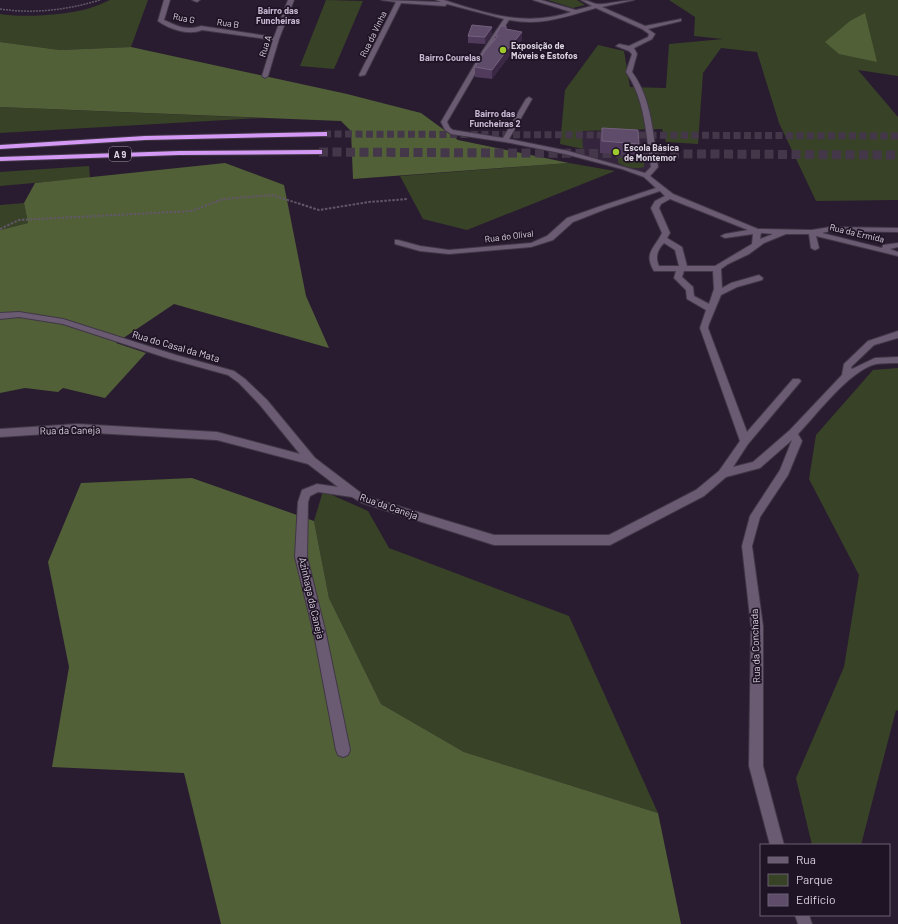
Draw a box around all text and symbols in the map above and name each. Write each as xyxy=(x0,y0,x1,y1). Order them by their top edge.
district label: Bairro das Funcheiras xyxy=(256,5,301,26)
street label: Rua da Vinha xyxy=(357,9,389,59)
street label: Rua G xyxy=(172,10,196,26)
street label: Rua B xyxy=(216,16,240,30)
street label: Rua A xyxy=(256,33,274,58)
place label: Exposição de Móveis e Estofos xyxy=(511,40,578,61)
marker: Exposição de Móveis e Estofos xyxy=(498,45,508,55)
district label: Bairro Courelas xyxy=(419,52,481,63)
district label: Bairro das Funcheiras 2 xyxy=(470,108,520,129)
place label: Escola Básica de Montemor xyxy=(624,142,679,163)
road number: A 9 xyxy=(109,147,131,161)
marker: Escola Básica de Montemor xyxy=(611,147,621,157)
street label: Rua da Ermida xyxy=(828,221,886,245)
street label: Rua do Olival xyxy=(484,228,534,244)
street label: Rua do Casal da Mata xyxy=(131,328,221,364)
street label: Rua da Caneja xyxy=(40,423,100,437)
street label: Rua da Caneja xyxy=(358,490,420,522)
street label: Azinhaga da Caneja xyxy=(297,556,327,640)
street label: Rua da Conchada xyxy=(748,609,762,683)
legend xyxy=(760,844,890,916)
text: Rua xyxy=(796,852,816,866)
text: Parque xyxy=(796,872,833,886)
text: Edifício xyxy=(796,892,836,906)

